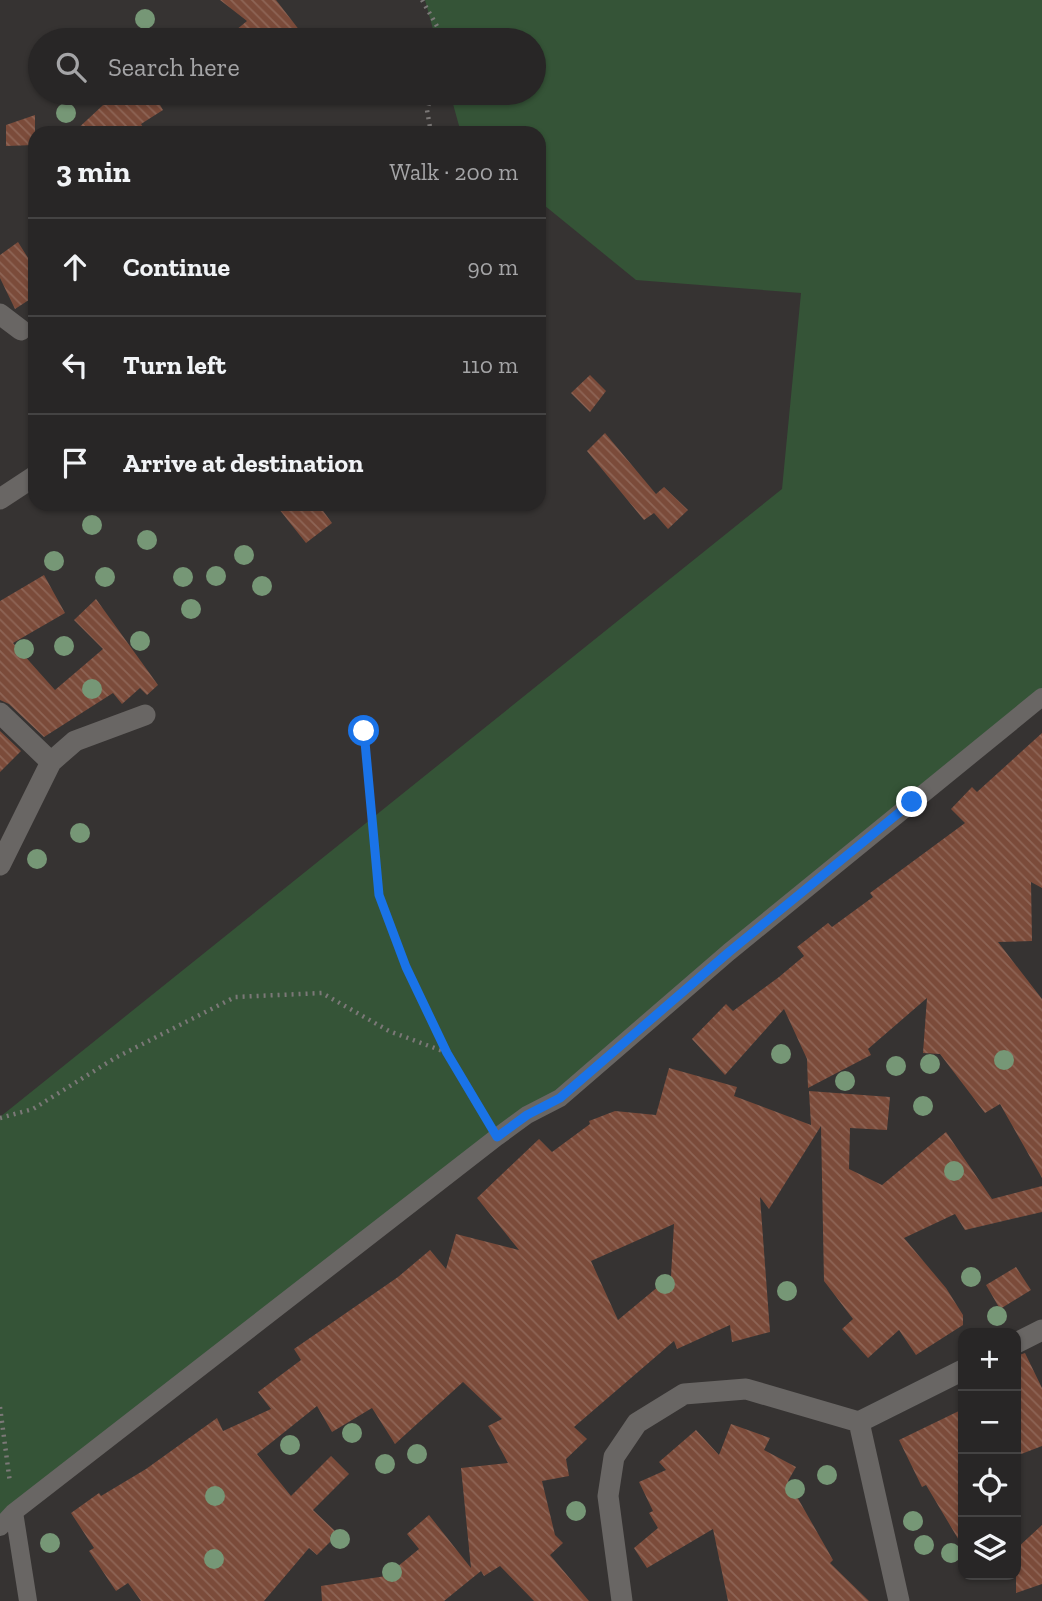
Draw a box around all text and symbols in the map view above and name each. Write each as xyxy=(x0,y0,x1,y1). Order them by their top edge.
search box xyxy=(28,28,546,105)
icon: search xyxy=(52,48,90,86)
text: Search here xyxy=(108,51,240,83)
text: 3 min xyxy=(56,154,131,190)
text: Walk · 200 m xyxy=(389,158,518,186)
icon: ahead xyxy=(56,248,94,286)
text: Continue xyxy=(123,251,230,283)
text: 90 m xyxy=(467,253,518,281)
icon: left xyxy=(56,346,94,384)
text: Turn left xyxy=(123,349,226,381)
text: 110 m xyxy=(462,351,518,379)
icon: arrive xyxy=(56,444,94,482)
text: Arrive at destination xyxy=(123,447,363,479)
route start xyxy=(348,715,379,746)
route end xyxy=(896,786,927,817)
map controls xyxy=(958,1328,1021,1580)
button: + xyxy=(958,1328,1021,1391)
button: − xyxy=(958,1391,1021,1454)
button: locate xyxy=(958,1454,1021,1517)
button: layers xyxy=(958,1517,1021,1580)

